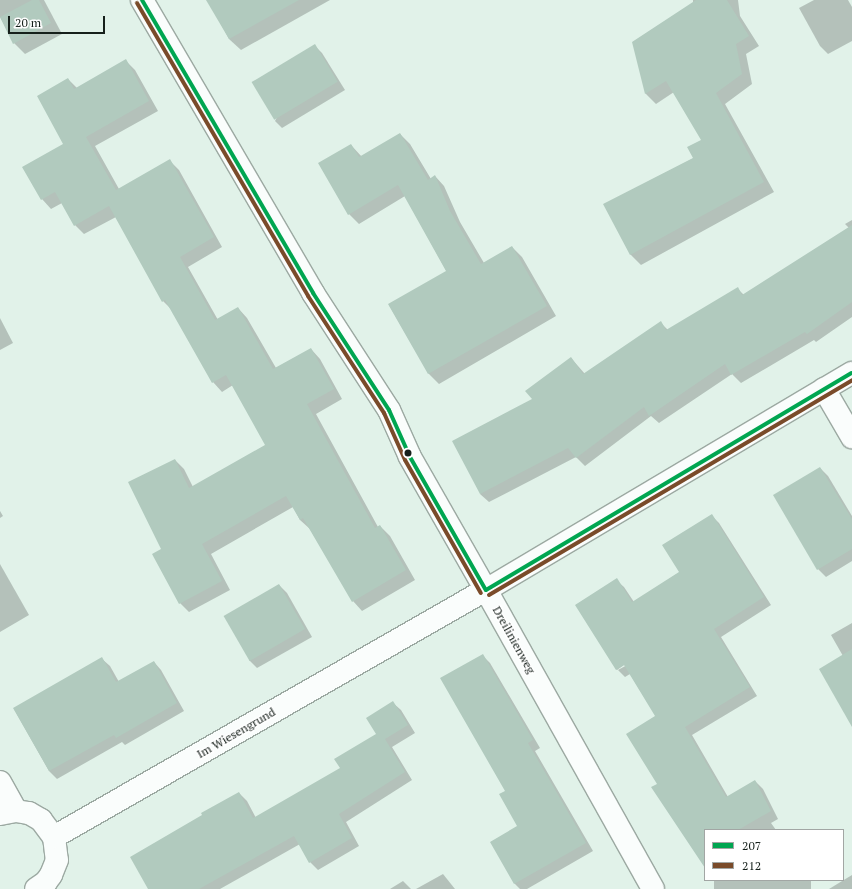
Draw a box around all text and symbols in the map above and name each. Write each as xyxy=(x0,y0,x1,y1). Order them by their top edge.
scale bar xyxy=(10,8,107,34)
text: 20 m xyxy=(15,15,41,30)
unlabelled marker xyxy=(403,448,413,458)
street label: Dreilinienweg xyxy=(490,604,538,676)
street label: Im Wiesengrund xyxy=(194,705,278,761)
legend xyxy=(704,829,844,881)
text: 207 xyxy=(742,838,761,853)
text: 212 xyxy=(742,858,761,873)

